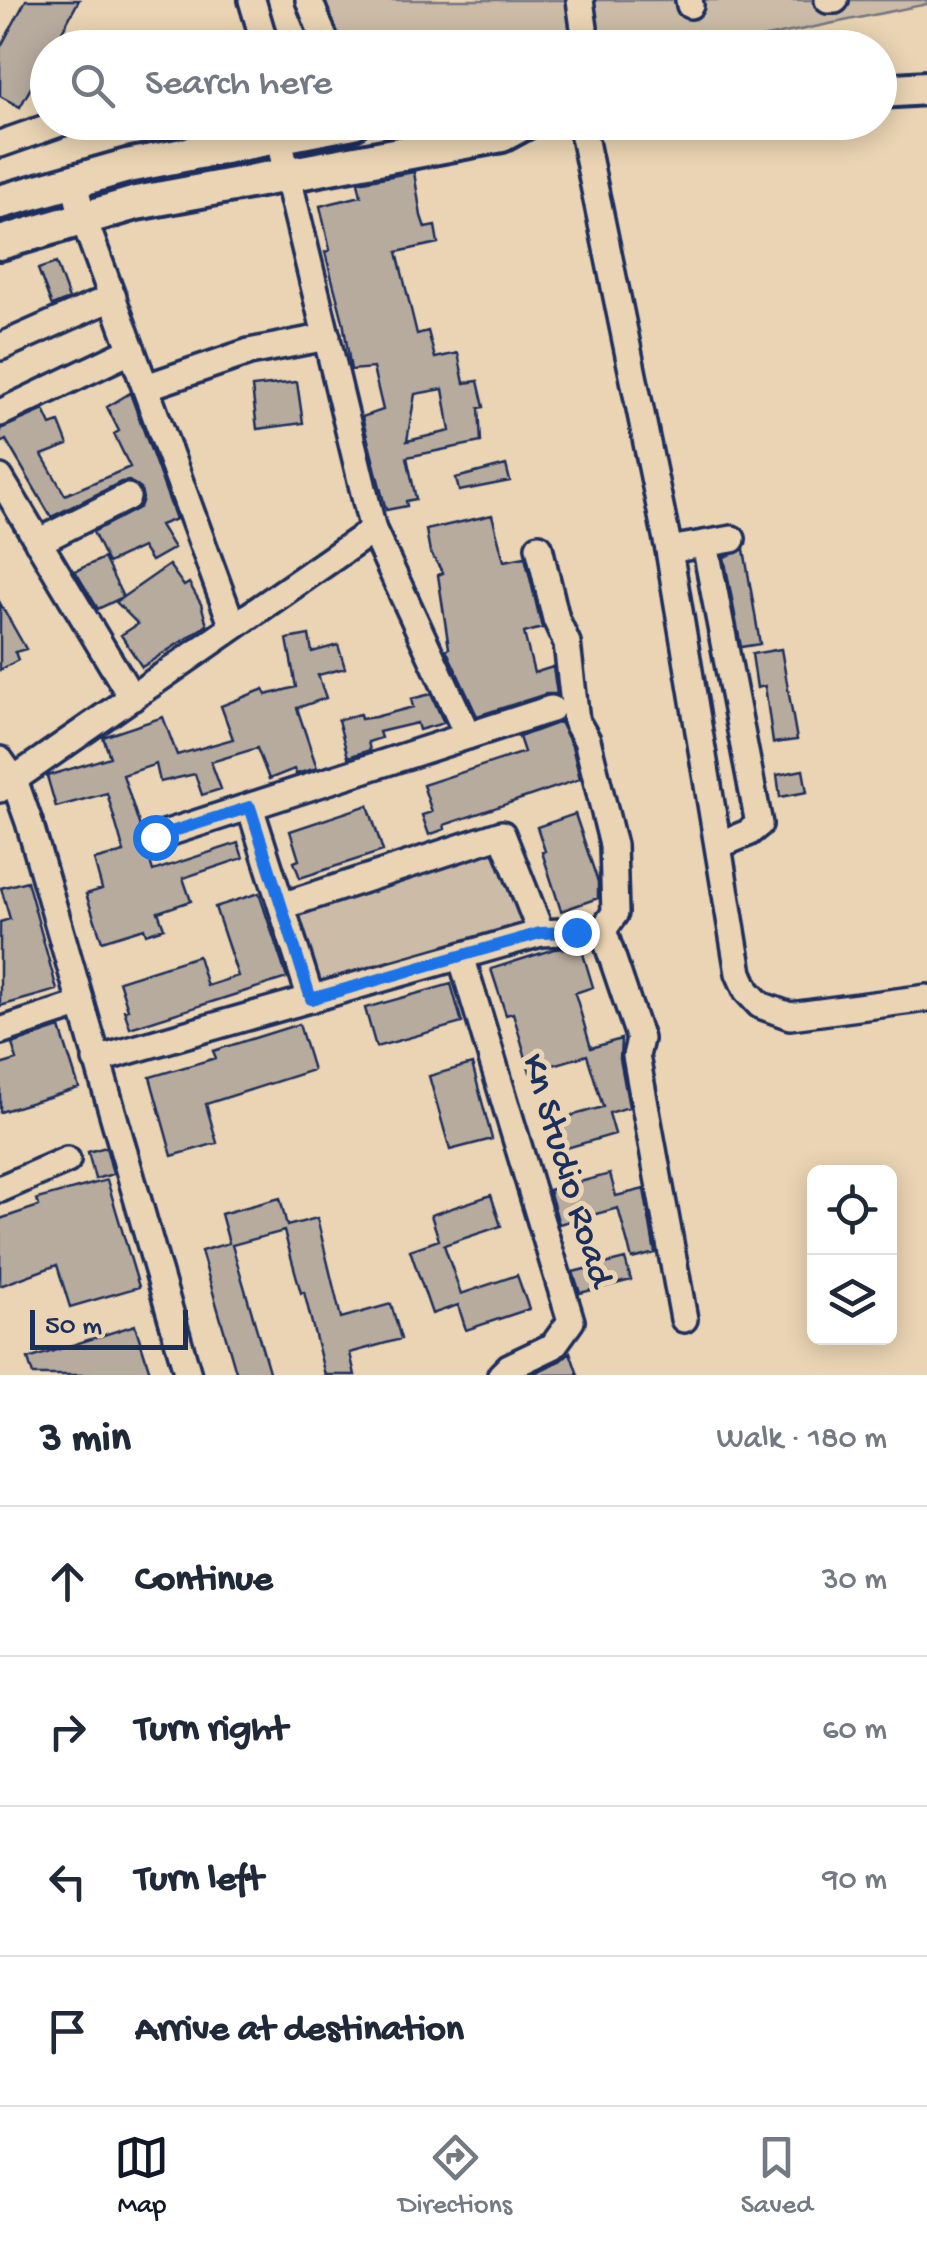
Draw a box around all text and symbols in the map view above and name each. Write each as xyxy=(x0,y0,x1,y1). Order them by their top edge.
search box xyxy=(30,30,897,140)
icon: search xyxy=(65,58,120,113)
text: Search here xyxy=(145,63,332,107)
route start xyxy=(133,815,179,861)
route end xyxy=(554,910,600,956)
street label: Kn Studio Road xyxy=(509,1049,622,1295)
map controls xyxy=(807,1165,897,1345)
button: locate xyxy=(807,1165,897,1255)
button: layers xyxy=(807,1255,897,1345)
scale bar xyxy=(30,1305,188,1350)
text: 50 m xyxy=(45,1311,102,1344)
text: 3 min xyxy=(40,1416,131,1465)
text: Walk · 180 m xyxy=(717,1421,887,1459)
icon: ahead xyxy=(40,1554,95,1609)
text: Continue xyxy=(135,1559,273,1603)
text: 30 m xyxy=(822,1562,887,1600)
icon: right xyxy=(40,1704,95,1759)
text: Turn right xyxy=(135,1709,287,1753)
text: 60 m xyxy=(822,1712,887,1750)
icon: left xyxy=(40,1854,95,1909)
text: Turn left xyxy=(135,1859,263,1903)
text: 90 m xyxy=(823,1862,887,1900)
icon: arrive xyxy=(40,2004,95,2059)
text: Arrive at destination xyxy=(135,2009,464,2053)
tab: Map xyxy=(114,2130,169,2223)
tab: Directions xyxy=(398,2130,512,2223)
tab: Saved xyxy=(741,2130,813,2223)

